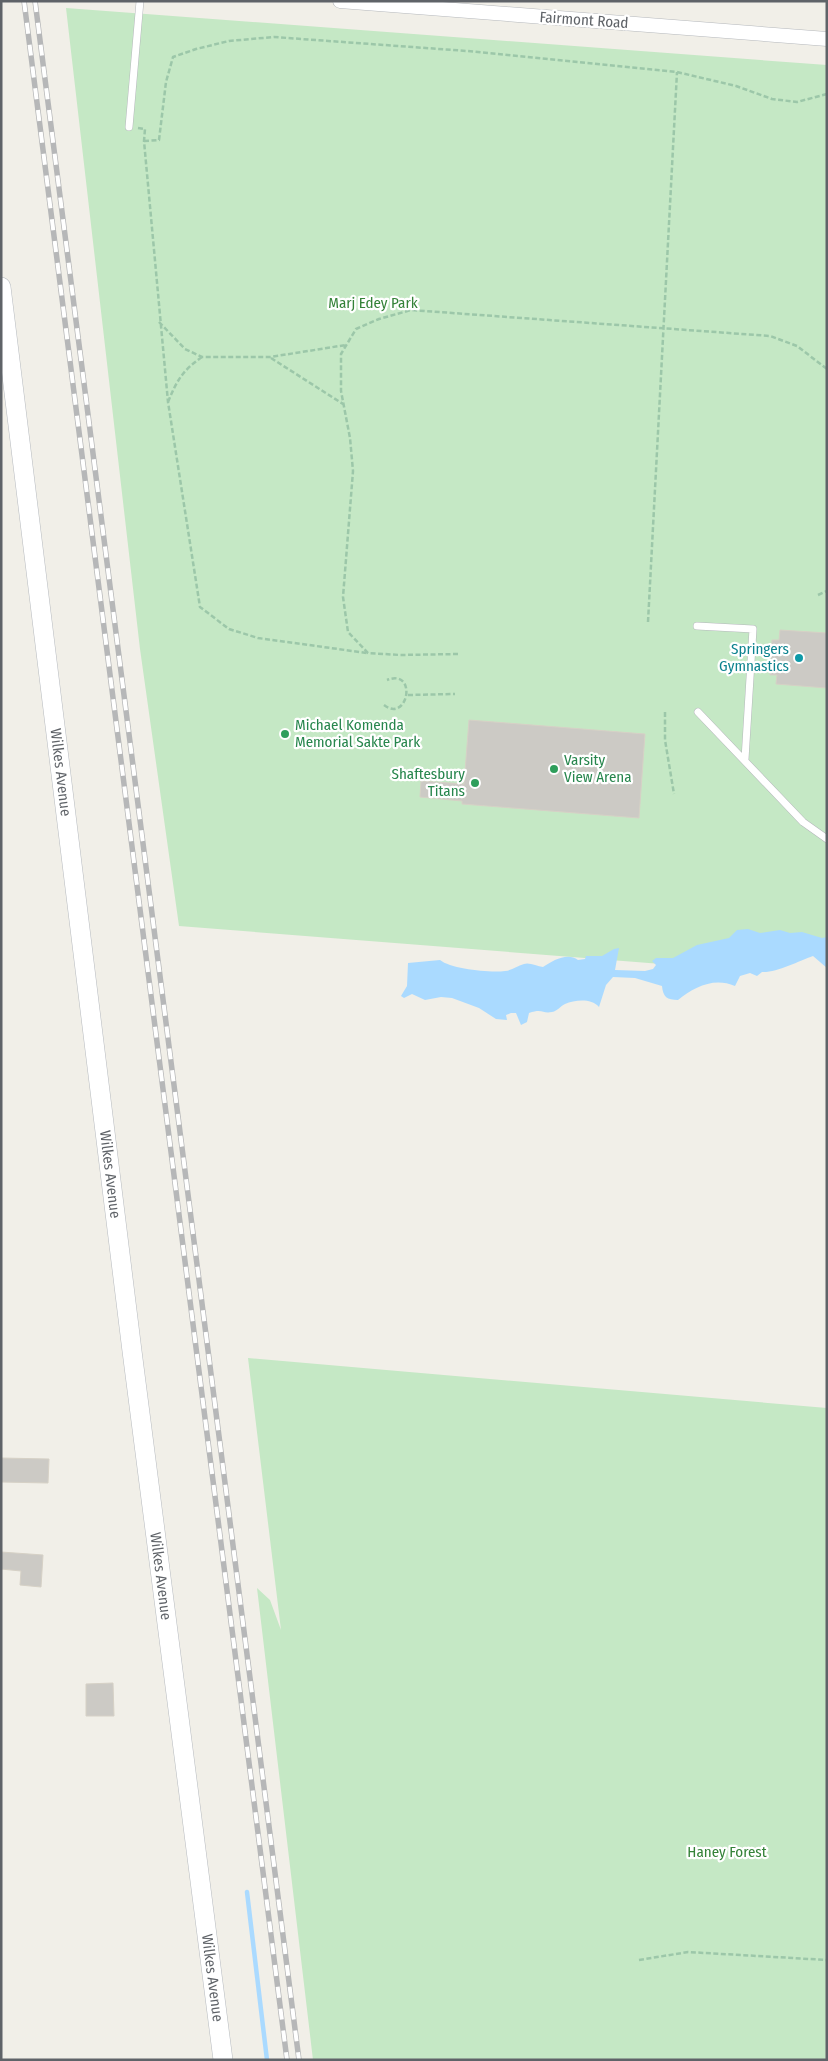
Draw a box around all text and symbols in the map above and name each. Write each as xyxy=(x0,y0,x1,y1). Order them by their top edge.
street label: Fairmont Road xyxy=(539,8,629,32)
park label: Marj Edey Park xyxy=(328,294,418,312)
place label: Springers Gymnastics xyxy=(719,640,789,675)
marker: Springers Gymnastics xyxy=(793,652,805,664)
place label: Michael Komenda Memorial Sakte Park xyxy=(295,716,420,751)
street label: Wilkes Avenue xyxy=(46,727,75,817)
marker: Michael Komenda Memorial Sakte Park xyxy=(279,728,291,740)
place label: Varsity View Arena xyxy=(564,751,632,786)
marker: Varsity View Arena xyxy=(548,763,560,775)
place label: Shaftesbury Titans xyxy=(391,765,465,800)
marker: Shaftesbury Titans xyxy=(469,777,481,789)
street label: Wilkes Avenue xyxy=(96,1129,125,1219)
street label: Wilkes Avenue xyxy=(146,1531,175,1621)
park label: Haney Forest xyxy=(687,1843,767,1861)
street label: Wilkes Avenue xyxy=(198,1933,227,2023)

